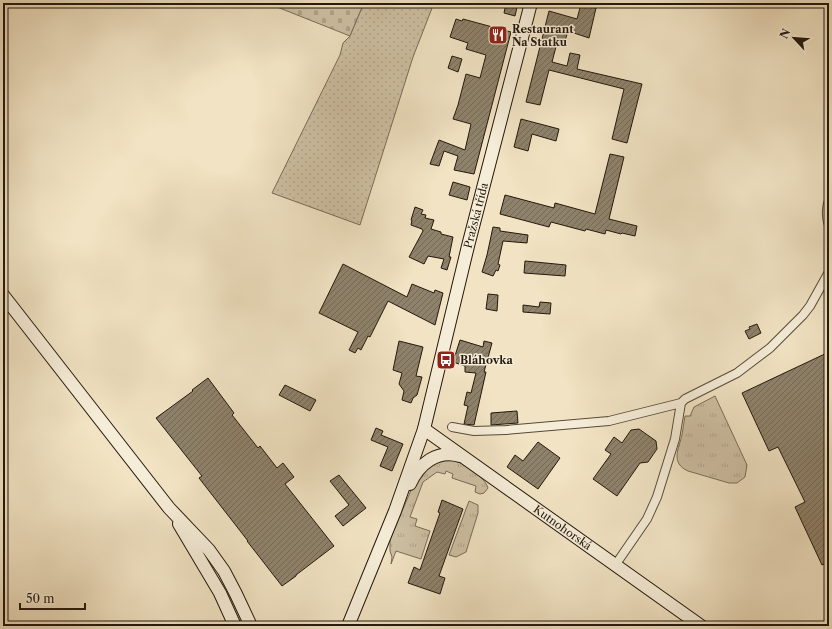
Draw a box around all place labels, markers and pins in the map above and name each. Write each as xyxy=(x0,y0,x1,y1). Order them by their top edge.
place label: Restaurant Na Statku xyxy=(512,22,574,49)
restaurant icon: Restaurant Na Statku xyxy=(487,24,509,46)
bus stop icon: Bláhovka xyxy=(435,349,457,371)
place label: Bláhovka xyxy=(460,353,513,367)

